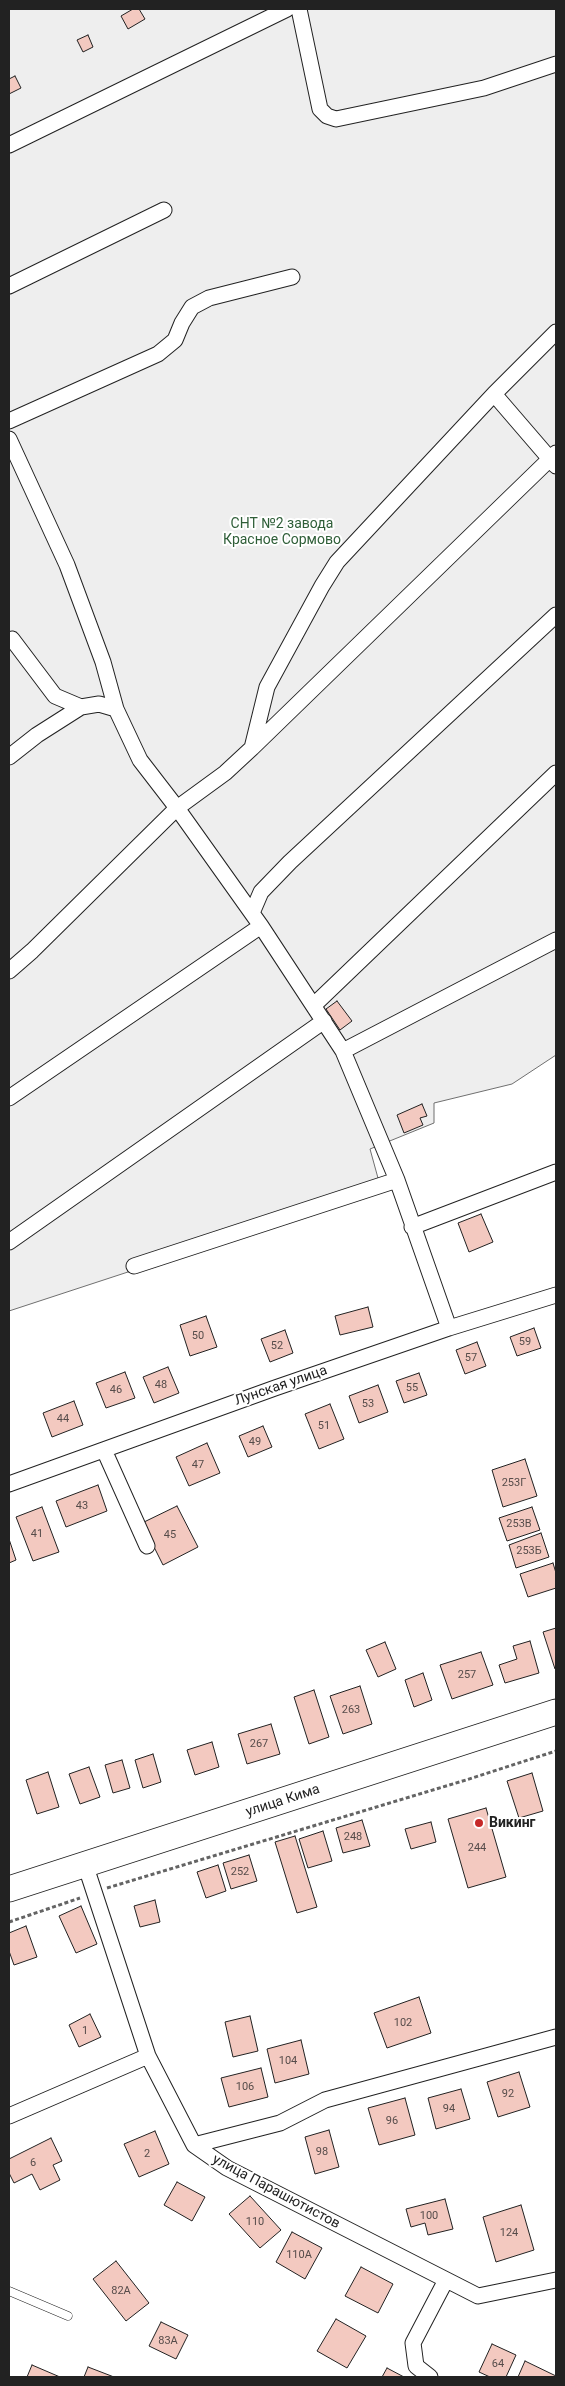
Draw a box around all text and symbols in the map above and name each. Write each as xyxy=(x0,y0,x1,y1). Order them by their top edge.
park label: СНТ №2 завода Красное Сормово xyxy=(223,516,341,548)
house number: 50 xyxy=(192,1329,204,1343)
house number: 59 xyxy=(519,1335,531,1349)
house number: 52 xyxy=(271,1339,283,1353)
house number: 57 xyxy=(465,1351,477,1365)
street label: Лунская улица xyxy=(233,1362,329,1410)
house number: 48 xyxy=(155,1378,167,1392)
house number: 55 xyxy=(406,1381,418,1395)
house number: 46 xyxy=(110,1383,122,1397)
house number: 53 xyxy=(362,1397,374,1411)
house number: 44 xyxy=(57,1412,69,1426)
house number: 51 xyxy=(318,1419,330,1433)
house number: 49 xyxy=(249,1435,261,1449)
house number: 47 xyxy=(192,1458,204,1472)
house number: 253Г xyxy=(502,1476,526,1490)
house number: 43 xyxy=(76,1499,88,1513)
house number: 253В xyxy=(506,1517,532,1531)
house number: 41 xyxy=(31,1527,43,1541)
house number: 45 xyxy=(164,1528,176,1542)
house number: 253Б xyxy=(516,1544,542,1558)
house number: 257 xyxy=(458,1668,476,1682)
house number: 263 xyxy=(342,1703,360,1717)
house number: 267 xyxy=(250,1737,268,1751)
street label: улица Кима xyxy=(244,1781,322,1821)
place label: Викинг xyxy=(489,1815,535,1831)
marker: Викинг xyxy=(473,1817,485,1829)
house number: 248 xyxy=(344,1830,362,1844)
house number: 244 xyxy=(468,1841,486,1855)
house number: 252 xyxy=(231,1865,249,1879)
house number: 102 xyxy=(394,2016,412,2030)
house number: 1 xyxy=(82,2024,88,2038)
house number: 104 xyxy=(279,2054,297,2068)
house number: 106 xyxy=(236,2080,254,2094)
house number: 92 xyxy=(502,2087,514,2101)
house number: 94 xyxy=(443,2102,455,2116)
house number: 96 xyxy=(386,2114,398,2128)
house number: 98 xyxy=(316,2145,328,2159)
house number: 2 xyxy=(144,2147,150,2161)
street label: улица Парашютистов xyxy=(209,2151,343,2233)
house number: 6 xyxy=(30,2156,36,2170)
house number: 100 xyxy=(420,2209,438,2223)
house number: 110 xyxy=(246,2215,264,2229)
house number: 124 xyxy=(500,2226,518,2240)
house number: 110А xyxy=(286,2248,312,2262)
house number: 82А xyxy=(111,2284,131,2298)
house number: 83А xyxy=(158,2334,178,2348)
house number: 64 xyxy=(492,2357,504,2371)

